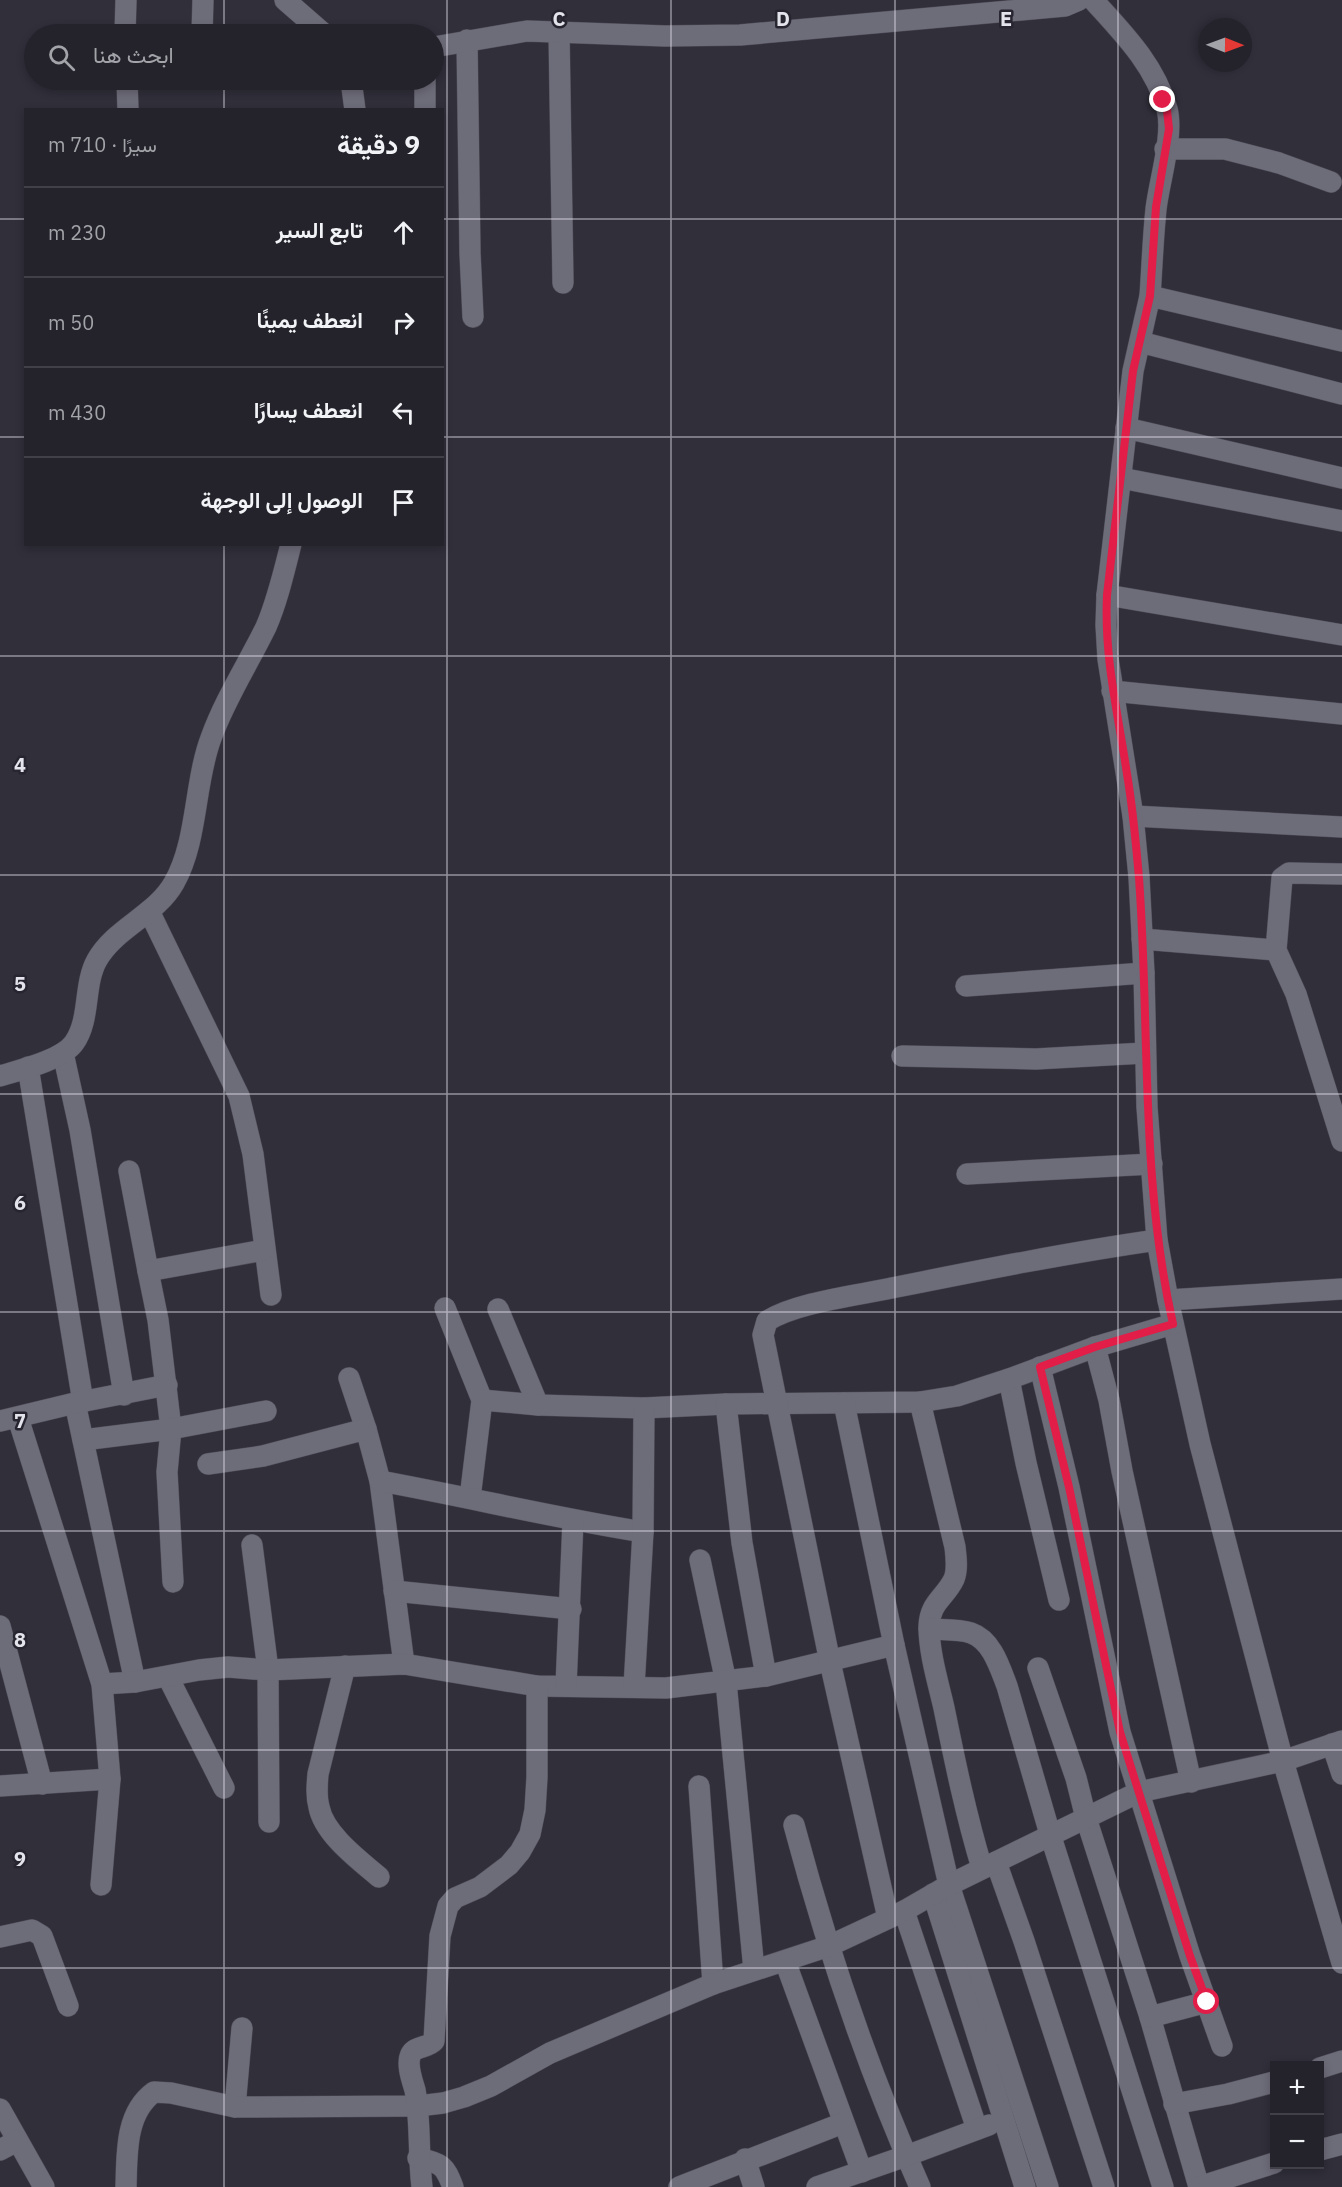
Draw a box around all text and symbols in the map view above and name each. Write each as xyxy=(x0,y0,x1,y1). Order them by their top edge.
text: C xyxy=(552,5,566,32)
text: D xyxy=(776,5,790,32)
text: E xyxy=(1000,5,1012,32)
north arrow xyxy=(1198,18,1252,72)
search box xyxy=(24,24,444,90)
text: ابحث هنا xyxy=(93,40,174,69)
icon: search xyxy=(45,41,78,74)
route end xyxy=(1149,86,1175,112)
text: 9 دقيقة xyxy=(337,127,420,161)
text: سيرًا · 710 m xyxy=(48,131,157,158)
text: تابع السير xyxy=(276,215,363,244)
icon: ahead xyxy=(387,216,420,249)
text: 230 m xyxy=(48,219,106,246)
text: انعطف يمينًا xyxy=(256,305,363,334)
icon: right xyxy=(387,306,420,339)
text: 50 m xyxy=(48,309,94,336)
text: انعطف يسارًا xyxy=(254,395,363,424)
icon: left xyxy=(387,396,420,429)
text: 430 m xyxy=(48,399,106,426)
text: الوصول إلى الوجهة xyxy=(201,485,363,514)
icon: arrive xyxy=(387,486,420,519)
text: 4 xyxy=(14,751,26,778)
text: 5 xyxy=(14,970,26,997)
text: 6 xyxy=(14,1189,26,1216)
text: 7 xyxy=(14,1407,26,1434)
text: 8 xyxy=(14,1626,26,1653)
text: 9 xyxy=(14,1845,26,1872)
route start xyxy=(1193,1988,1219,2014)
map controls xyxy=(1270,2061,1324,2169)
button: + xyxy=(1270,2061,1324,2115)
button: − xyxy=(1270,2115,1324,2169)

